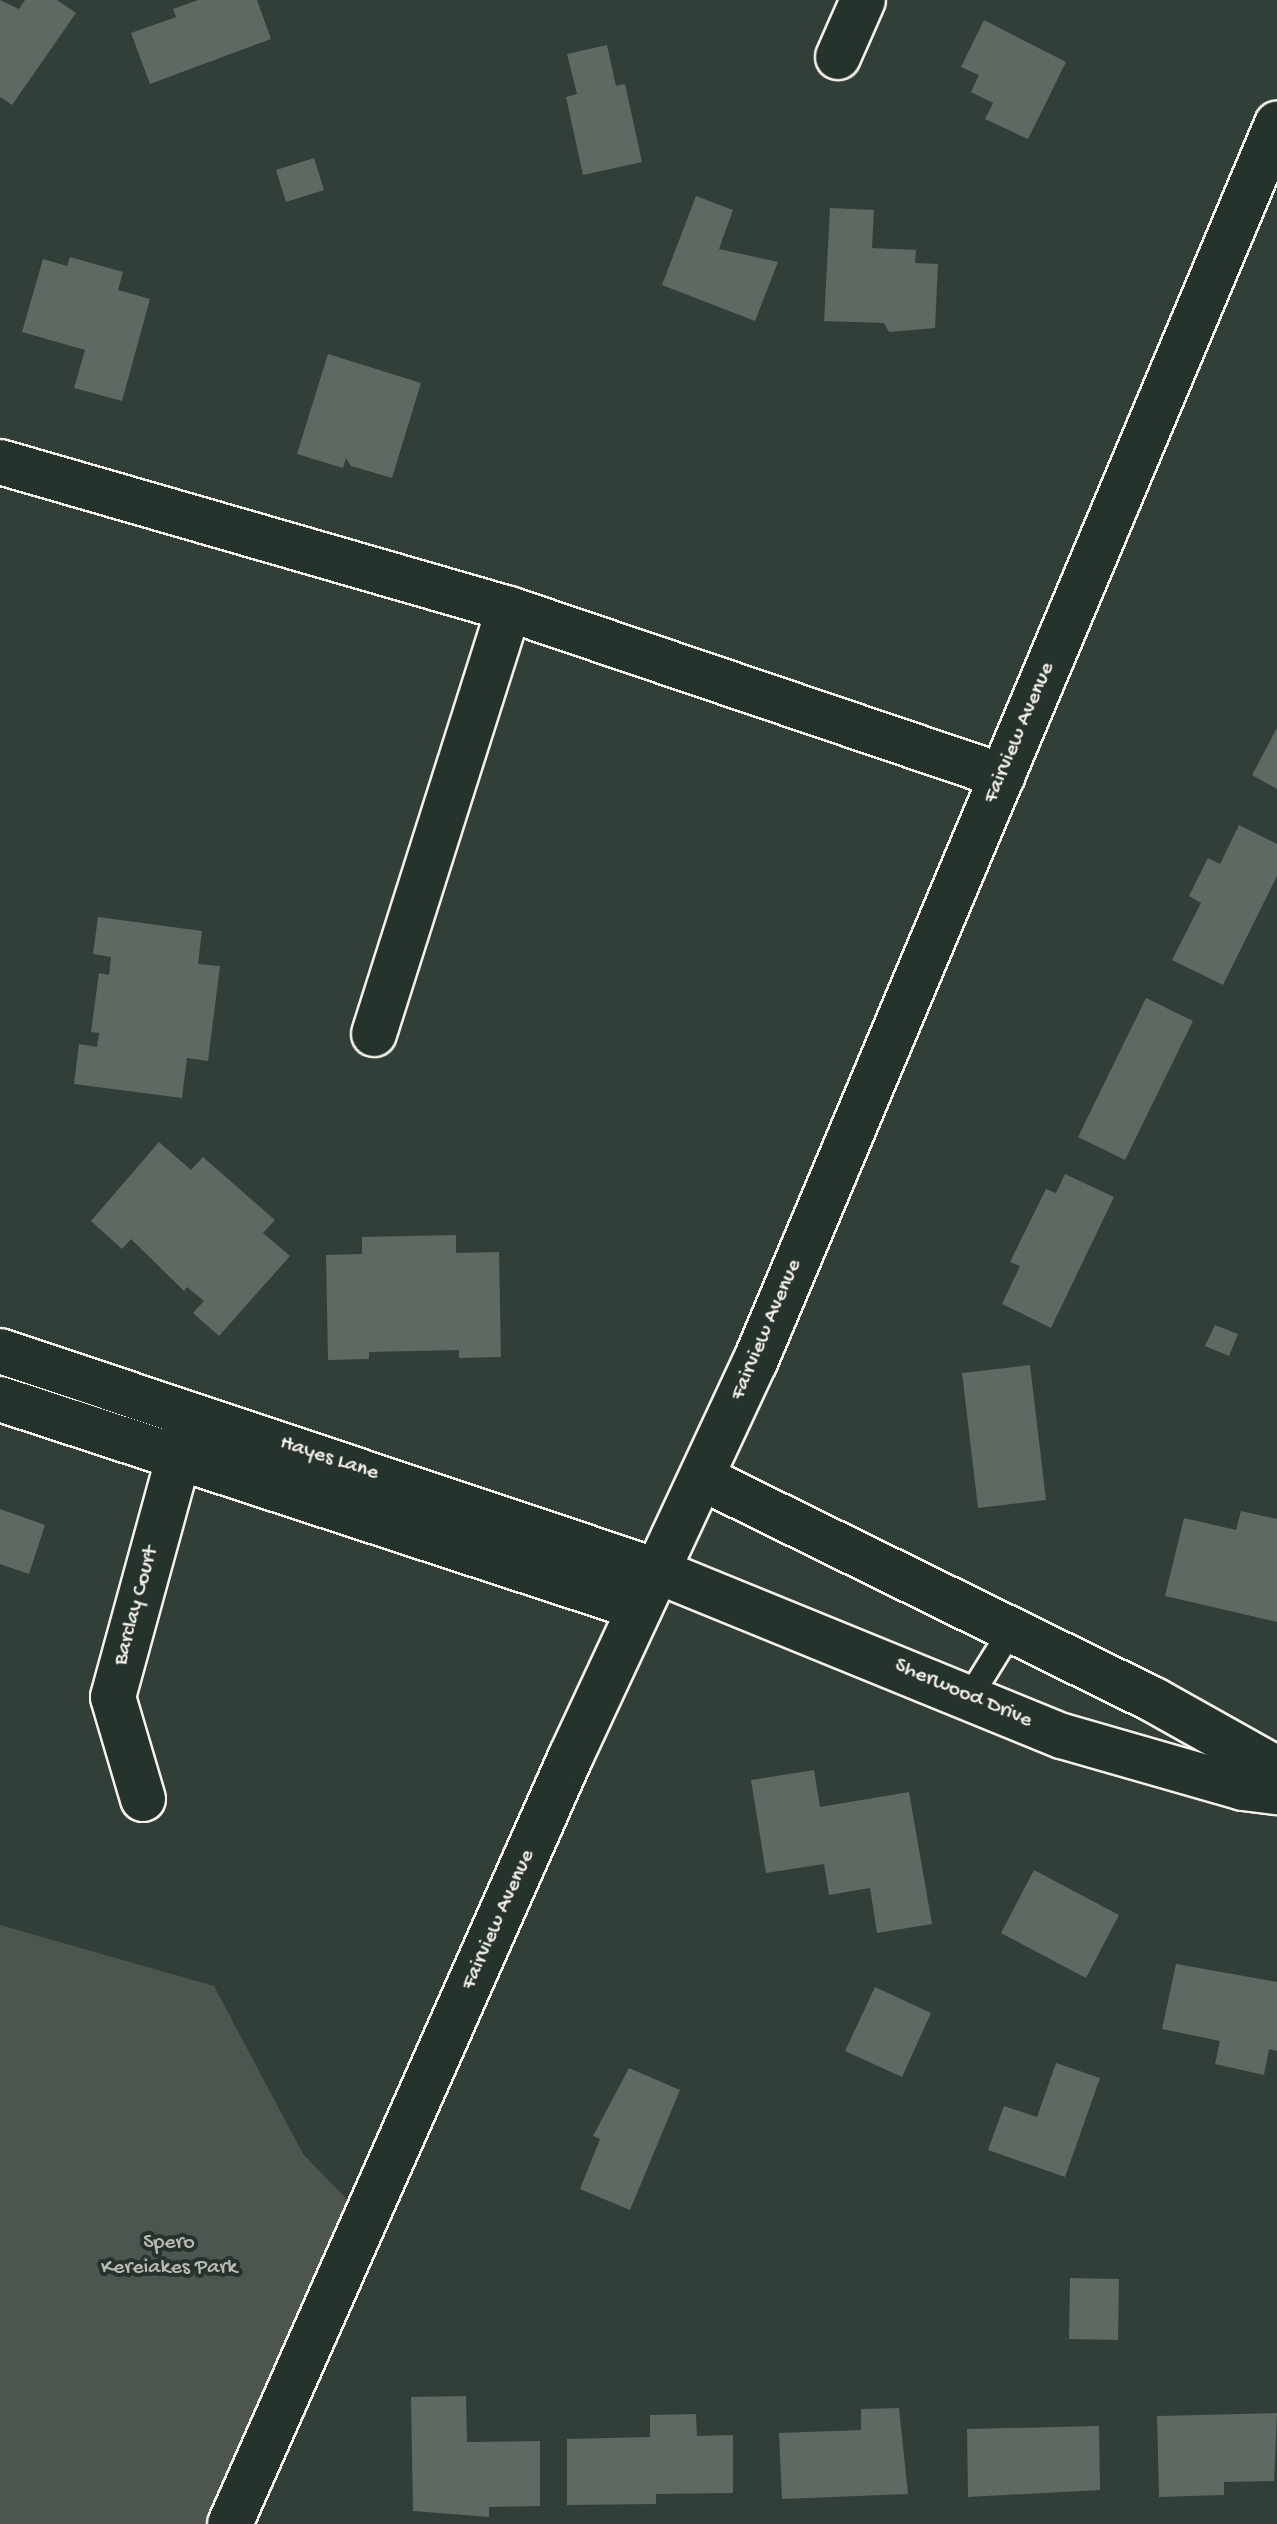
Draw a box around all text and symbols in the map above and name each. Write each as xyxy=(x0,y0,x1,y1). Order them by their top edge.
street label: Fairview Avenue xyxy=(978,659,1062,807)
street label: Fairview Avenue xyxy=(725,1256,809,1404)
street label: Hayes Lane xyxy=(276,1431,382,1487)
street label: Barclay Court xyxy=(108,1544,166,1668)
street label: Sherwood Drive xyxy=(890,1653,1036,1735)
street label: Fairview Avenue xyxy=(456,1846,542,1994)
park label: Spero Kereiakes Park xyxy=(101,2230,237,2282)

